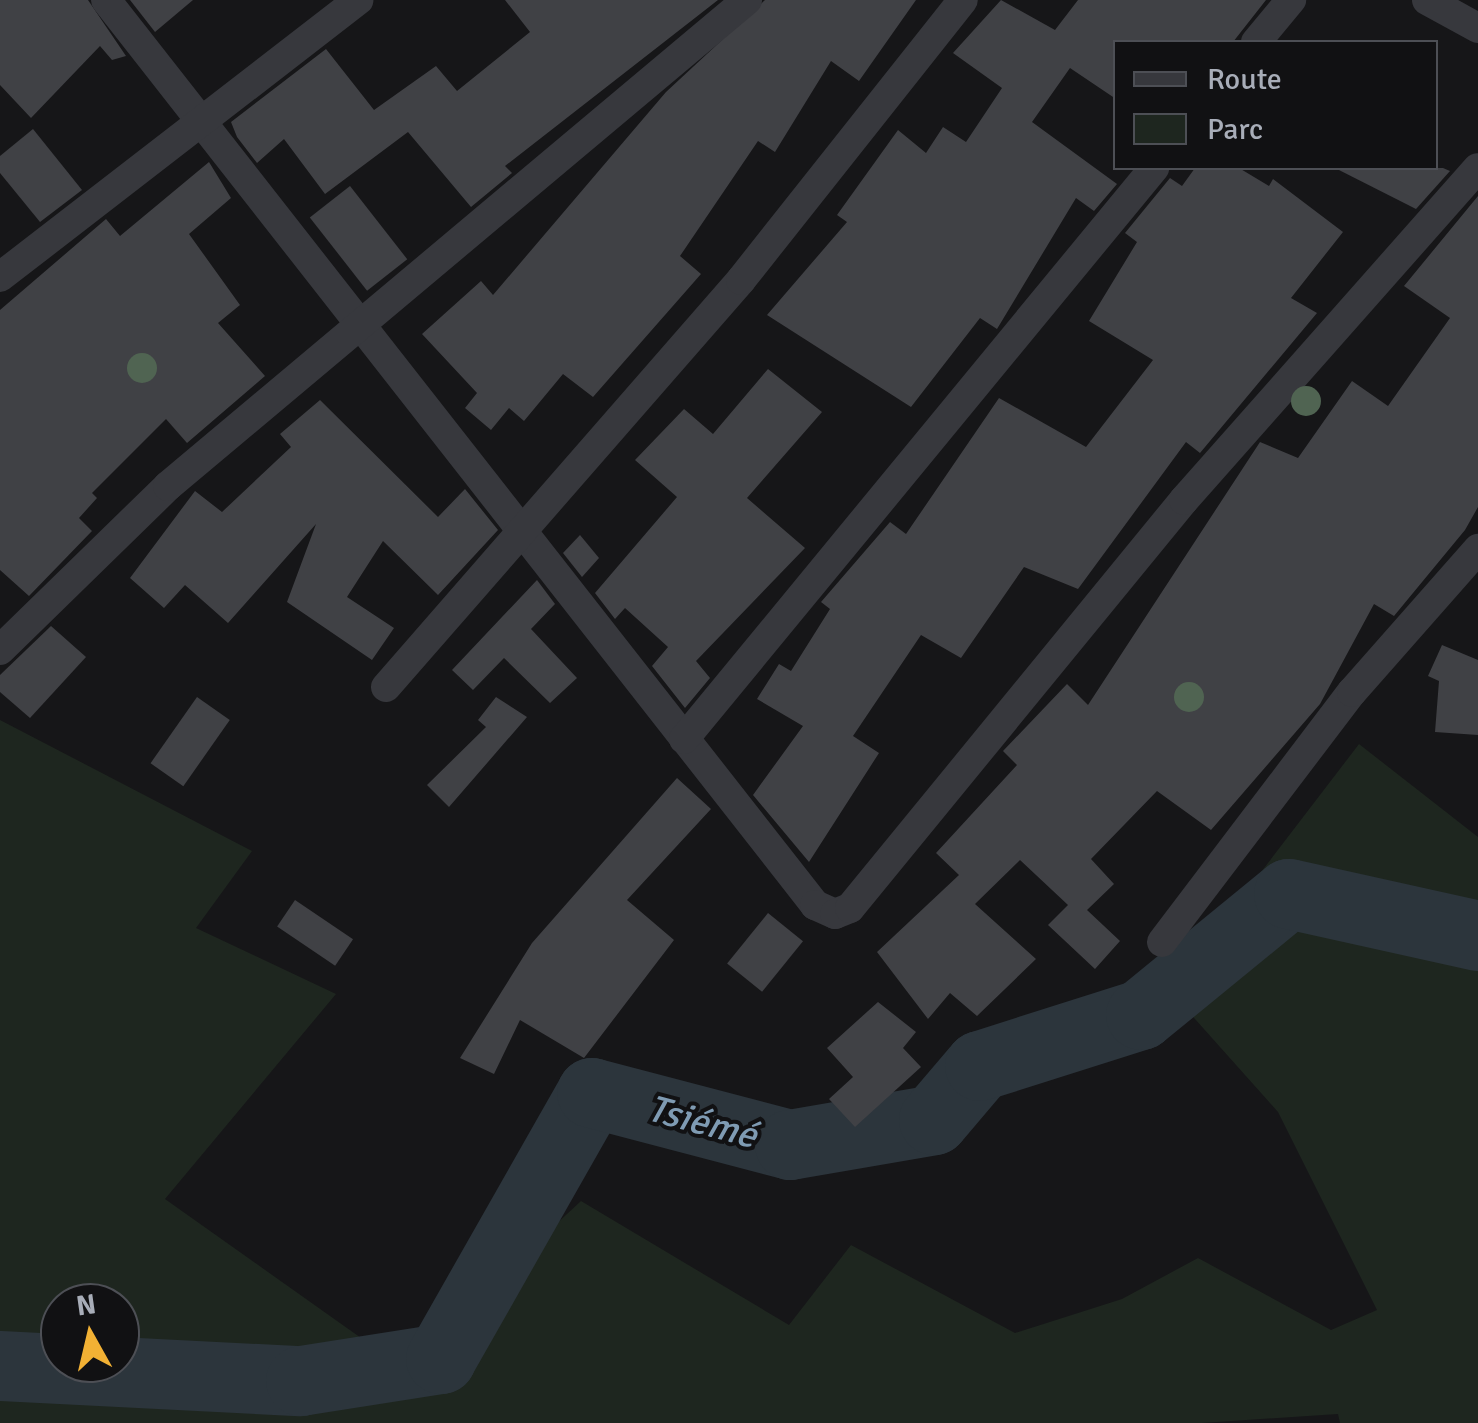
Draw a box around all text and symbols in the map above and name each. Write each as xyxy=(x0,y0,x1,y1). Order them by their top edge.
legend xyxy=(1113,40,1438,170)
text: Route xyxy=(1207,61,1282,98)
text: Parc xyxy=(1207,111,1263,148)
water label: Tsiémé xyxy=(642,1086,762,1158)
north arrow xyxy=(40,1283,140,1383)
text: N xyxy=(74,1287,98,1323)

